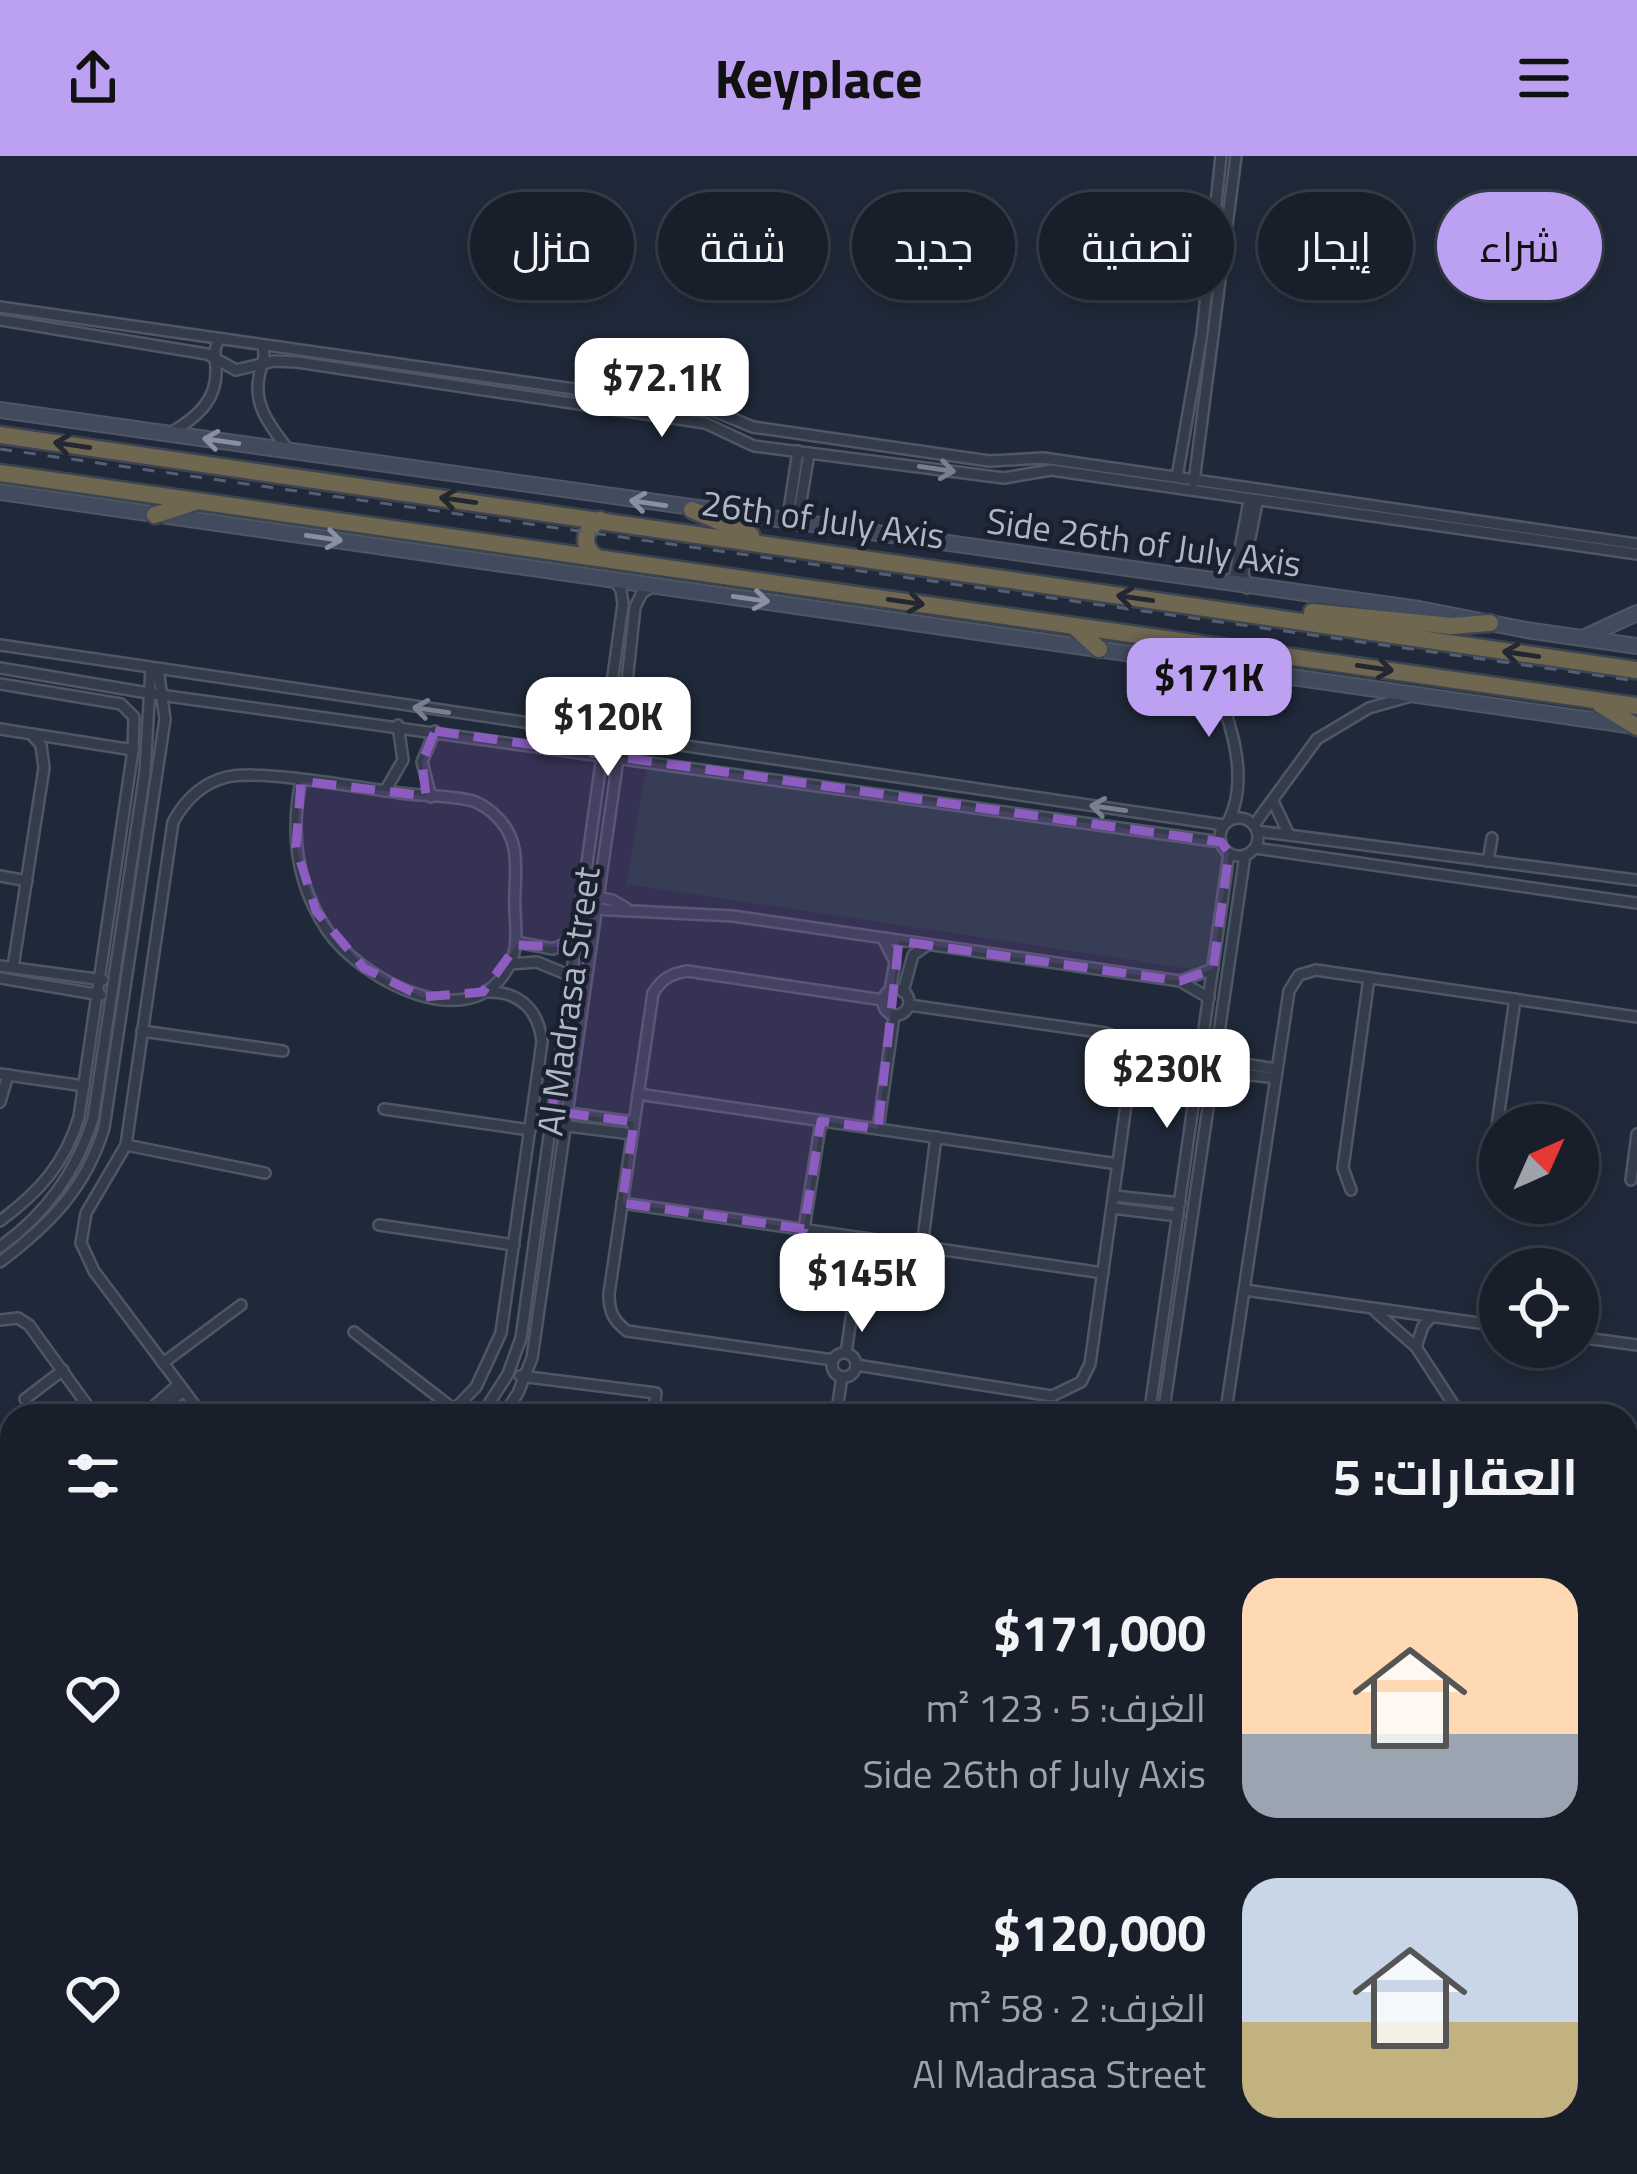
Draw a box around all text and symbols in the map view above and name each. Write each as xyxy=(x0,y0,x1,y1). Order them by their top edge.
text: Keyplace xyxy=(714,37,923,119)
icon: share xyxy=(60,45,126,111)
icon: menu xyxy=(1511,45,1577,111)
chip: منزل xyxy=(470,192,634,300)
chip: شقة xyxy=(658,192,828,300)
chip: جديد xyxy=(852,192,1015,300)
chip: تصفية xyxy=(1039,192,1234,300)
chip: إيجار xyxy=(1258,192,1413,300)
chip: شراء xyxy=(1437,192,1602,300)
pin: $72.1K xyxy=(564,338,760,440)
text: $72.1K xyxy=(602,347,722,406)
one-way arrow xyxy=(202,429,241,452)
one-way arrow xyxy=(53,433,92,456)
one-way arrow xyxy=(916,458,955,481)
street label: 26th of July Axis xyxy=(698,474,948,563)
one-way arrow xyxy=(439,488,478,511)
one-way arrow xyxy=(630,491,669,514)
street label: Side 26th of July Axis xyxy=(983,492,1305,591)
one-way arrow xyxy=(304,527,343,550)
one-way arrow xyxy=(1116,586,1155,609)
one-way arrow xyxy=(731,588,770,611)
one-way arrow xyxy=(886,591,925,614)
pin: $171K xyxy=(1125,638,1293,740)
one-way arrow xyxy=(1502,642,1541,665)
text: $171K xyxy=(1154,647,1264,706)
one-way arrow xyxy=(1355,657,1394,680)
pin: $120K xyxy=(524,677,692,779)
text: $120K xyxy=(553,686,663,745)
one-way arrow xyxy=(413,698,452,721)
one-way arrow xyxy=(1090,796,1129,819)
street label: Al Madrasa Street xyxy=(521,863,614,1139)
pin: $230K xyxy=(1083,1029,1251,1131)
text: $230K xyxy=(1112,1038,1222,1097)
north arrow xyxy=(1479,1104,1599,1224)
map controls xyxy=(1479,1104,1599,1368)
pin: $145K xyxy=(778,1233,946,1335)
text: $145K xyxy=(807,1242,917,1301)
button: locate xyxy=(1479,1248,1599,1368)
text: العقارات: 5 xyxy=(1333,1437,1578,1515)
icon: filters xyxy=(60,1443,126,1509)
text: $171,000 xyxy=(993,1593,1206,1671)
icon: home xyxy=(1338,1626,1482,1770)
icon: heart xyxy=(60,1665,126,1731)
text: الغرف: 5 · 123 m² xyxy=(926,1678,1206,1737)
text: Side 26th of July Axis xyxy=(862,1744,1206,1803)
text: $120,000 xyxy=(993,1893,1206,1971)
icon: home xyxy=(1338,1926,1482,2070)
icon: heart xyxy=(60,1965,126,2031)
text: الغرف: 2 · 58 m² xyxy=(948,1978,1206,2037)
text: Al Madrasa Street xyxy=(912,2044,1206,2103)

